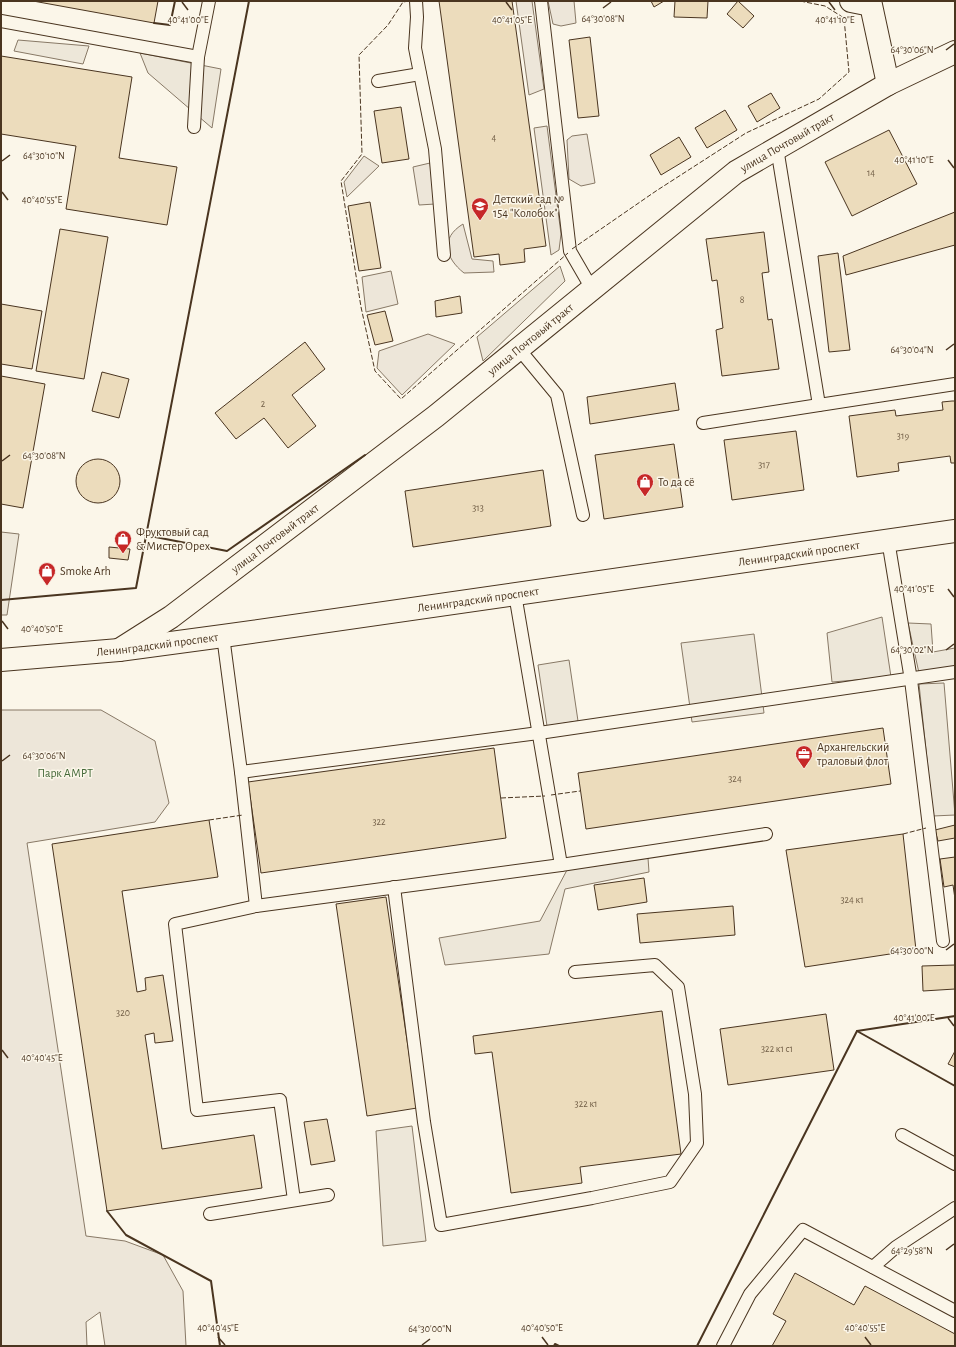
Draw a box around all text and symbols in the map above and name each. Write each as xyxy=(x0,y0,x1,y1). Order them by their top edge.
text: 64°30'08"N xyxy=(581,14,625,24)
text: 40°41'00"E xyxy=(167,15,209,25)
text: 40°41'05"E xyxy=(492,15,532,25)
text: 40°41'10"E xyxy=(815,15,855,25)
text: 64°30'06"N xyxy=(890,45,934,55)
street label: улица Почтовый тракт xyxy=(737,110,837,176)
house number: 4 xyxy=(492,133,497,143)
text: 64°30'10"N xyxy=(23,151,65,161)
text: 40°41'10"E xyxy=(894,155,934,165)
house number: 14 xyxy=(867,168,875,178)
place label: Детский сад № 154 "Колобок" xyxy=(493,193,565,219)
text: 40°40'55"E xyxy=(22,195,63,205)
school or university icon: Детский сад № 154 "Колобок" xyxy=(470,196,490,221)
house number: 8 xyxy=(740,295,745,305)
street label: улица Почтовый тракт xyxy=(485,301,576,379)
text: 64°30'04"N xyxy=(890,345,934,355)
house number: 2 xyxy=(261,399,266,409)
house number: 319 xyxy=(897,431,909,441)
text: 64°30'08"N xyxy=(22,451,66,461)
house number: 317 xyxy=(758,460,770,470)
shop icon: То да сё xyxy=(635,472,655,497)
place label: То да сё xyxy=(658,476,695,488)
street label: улица Почтовый тракт xyxy=(228,501,321,576)
house number: 313 xyxy=(472,503,484,513)
place label: Фруктовый сад & Мистер Орех xyxy=(136,526,211,552)
shop icon: Фруктовый сад & Мистер Орех xyxy=(113,529,133,554)
street label: Ленинградский проспект xyxy=(737,539,861,568)
shop icon: Smoke Arh xyxy=(37,561,57,586)
place label: Smoke Arh xyxy=(60,565,111,577)
text: 40°41'05"E xyxy=(894,584,934,594)
street label: Ленинградский проспект xyxy=(417,585,540,614)
text: 40°40'50"E xyxy=(21,624,63,634)
street label: Ленинградский проспект xyxy=(96,631,219,658)
text: 64°30'02"N xyxy=(891,645,933,655)
place label: Архангельский траловый флот xyxy=(816,741,889,767)
office icon: Архангельский траловый флот xyxy=(794,744,814,769)
text: 64°30'06"N xyxy=(22,751,66,761)
park label: Парк АМРТ xyxy=(37,767,93,779)
house number: 324 xyxy=(728,774,742,784)
house number: 322 xyxy=(372,817,386,827)
house number: 324 к1 xyxy=(840,895,864,905)
text: 64°30'00"N xyxy=(890,946,934,956)
house number: 320 xyxy=(116,1008,130,1018)
text: 40°41'00"E xyxy=(893,1013,935,1023)
house number: 322 к1 с1 xyxy=(761,1044,793,1054)
text: 40°40'45"E xyxy=(21,1053,63,1063)
house number: 322 к1 xyxy=(575,1099,597,1109)
text: 64°29'58"N xyxy=(891,1246,933,1256)
text: 40°40'45"E xyxy=(197,1323,239,1333)
text: 40°40'50"E xyxy=(521,1323,563,1333)
text: 40°40'55"E xyxy=(845,1323,886,1333)
text: 64°30'00"N xyxy=(408,1324,452,1334)

